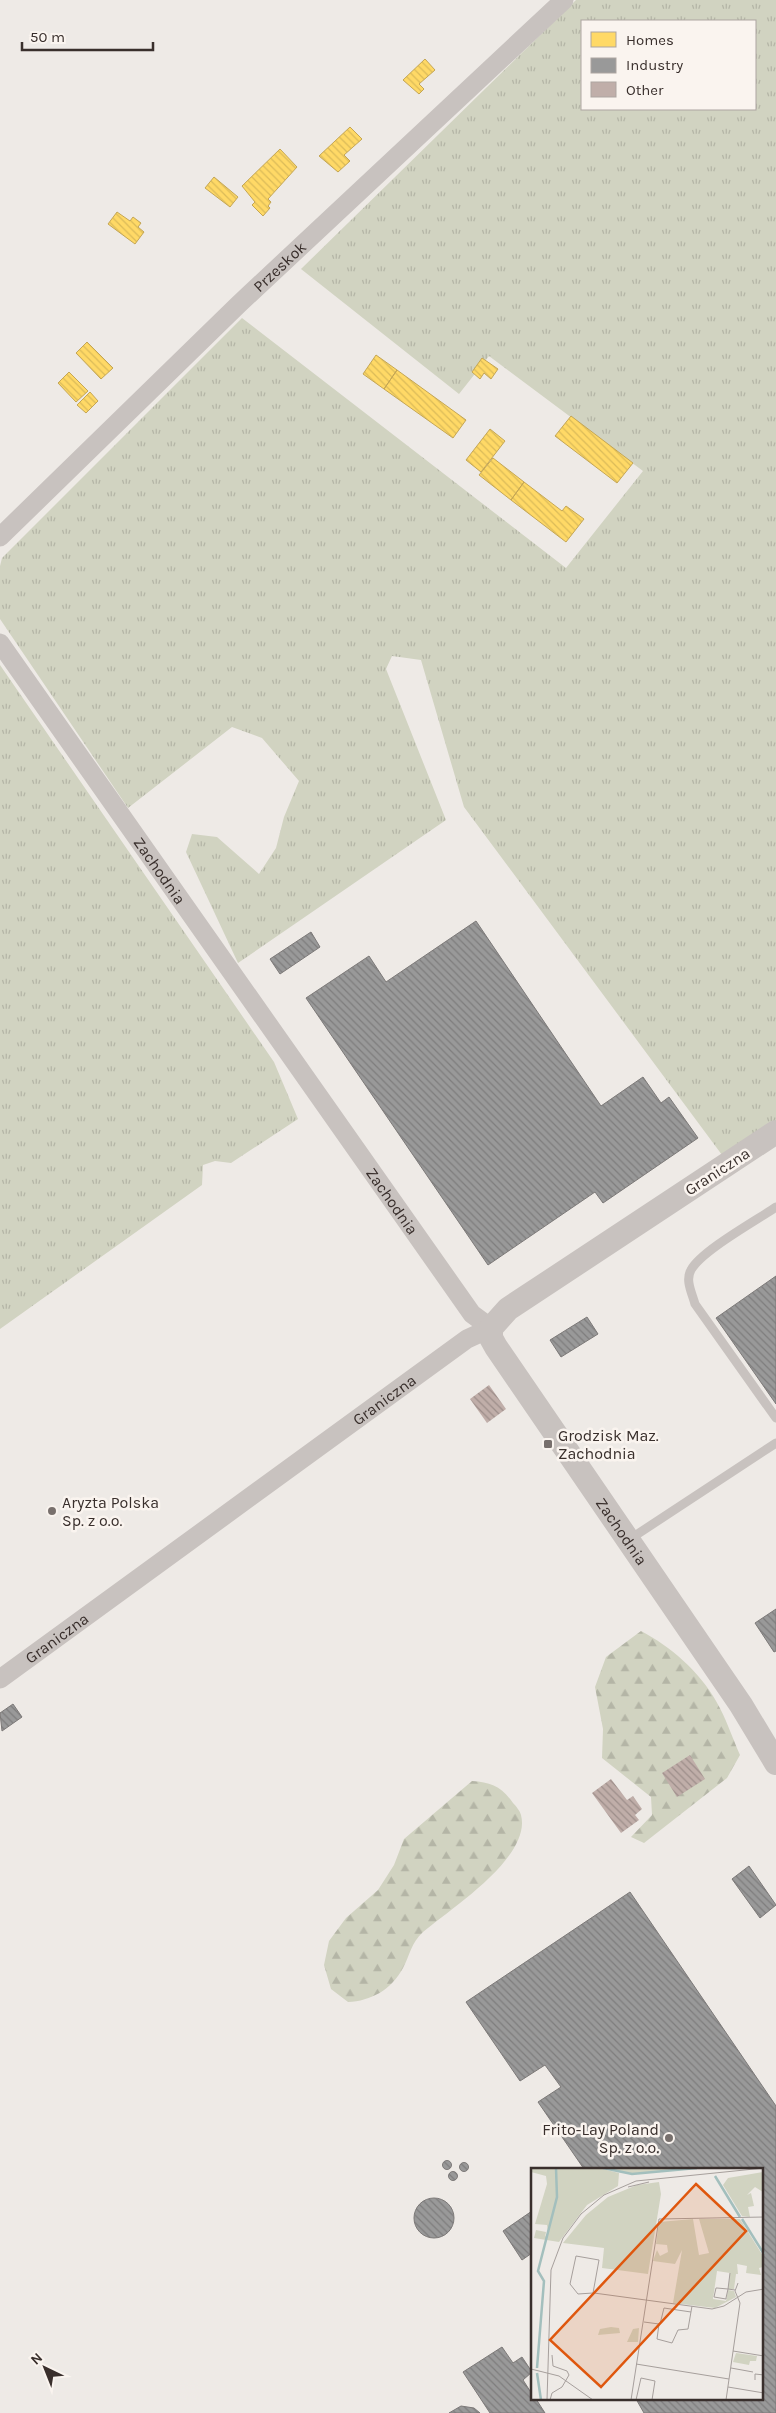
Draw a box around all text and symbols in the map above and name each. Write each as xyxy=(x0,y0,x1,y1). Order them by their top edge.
scale bar xyxy=(22,20,154,52)
legend xyxy=(581,20,756,110)
text: 50 m xyxy=(30,28,65,46)
text: Homes xyxy=(626,31,674,49)
text: Industry xyxy=(626,56,683,74)
text: Other xyxy=(626,81,664,99)
street label: Przeskok xyxy=(249,237,310,296)
street label: Zachodnia xyxy=(129,833,190,908)
street label: Graniczna xyxy=(681,1143,753,1199)
street label: Zachodnia xyxy=(362,1164,422,1238)
street label: Graniczna xyxy=(349,1370,420,1429)
place label: Grodzisk Maz. Zachodnia xyxy=(558,1426,659,1463)
marker: Grodzisk Maz. Zachodnia xyxy=(542,1438,554,1450)
place label: Aryzta Polska Sp. z o.o. xyxy=(62,1493,159,1530)
street label: Zachodnia xyxy=(592,1494,651,1569)
marker: Aryzta Polska Sp. z o.o. xyxy=(46,1505,58,1517)
street label: Graniczna xyxy=(22,1609,92,1668)
place label: Frito-Lay Poland Sp. z o.o. xyxy=(542,2120,659,2157)
marker: Frito-Lay Poland Sp. z o.o. xyxy=(663,2132,675,2144)
inset map xyxy=(531,2168,764,2400)
north arrow xyxy=(20,2343,70,2393)
text: N xyxy=(27,2349,46,2369)

